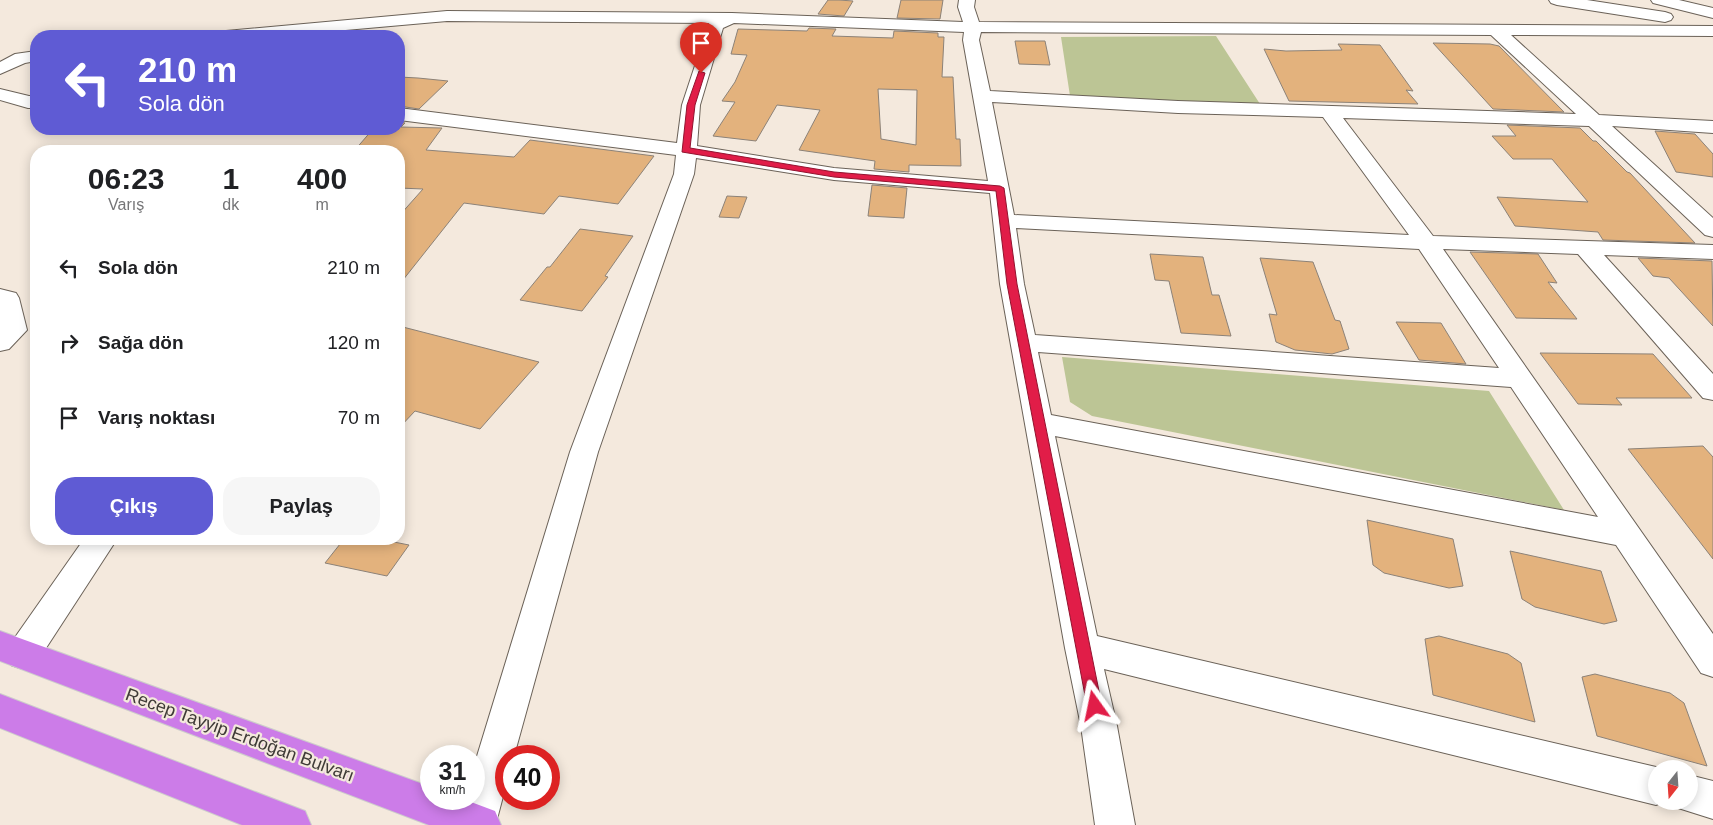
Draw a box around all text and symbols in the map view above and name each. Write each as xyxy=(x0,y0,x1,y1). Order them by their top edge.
pin xyxy=(680,22,722,73)
icon: arrive xyxy=(687,29,715,57)
icon: left xyxy=(55,50,120,115)
text: 210 m xyxy=(138,50,237,89)
text: Sola dön xyxy=(138,91,225,116)
text: 06:23 xyxy=(88,162,165,195)
text: 1 xyxy=(222,162,239,195)
text: 400 xyxy=(297,162,347,195)
text: Varış xyxy=(108,196,144,213)
text: dk xyxy=(222,196,239,213)
text: m xyxy=(315,196,329,213)
icon: left xyxy=(55,254,83,282)
text: Sola dön xyxy=(98,257,178,278)
text: 210 m xyxy=(327,257,380,278)
icon: right xyxy=(55,329,83,357)
text: Sağa dön xyxy=(98,332,184,353)
text: 120 m xyxy=(327,332,380,353)
icon: arrive xyxy=(55,404,83,432)
text: Varış noktası xyxy=(98,407,215,428)
text: 70 m xyxy=(338,407,380,428)
button: Çıkış xyxy=(55,477,213,535)
button: Paylaş xyxy=(223,477,380,535)
position arrow xyxy=(1068,679,1120,731)
street label: Recep Tayyip Erdoğan Bulvarı xyxy=(123,684,357,786)
speed limit sign: 40 xyxy=(495,745,560,810)
text: 31 xyxy=(439,757,466,785)
north arrow xyxy=(1648,760,1698,810)
map controls xyxy=(1648,760,1698,810)
text: km/h xyxy=(439,783,466,797)

